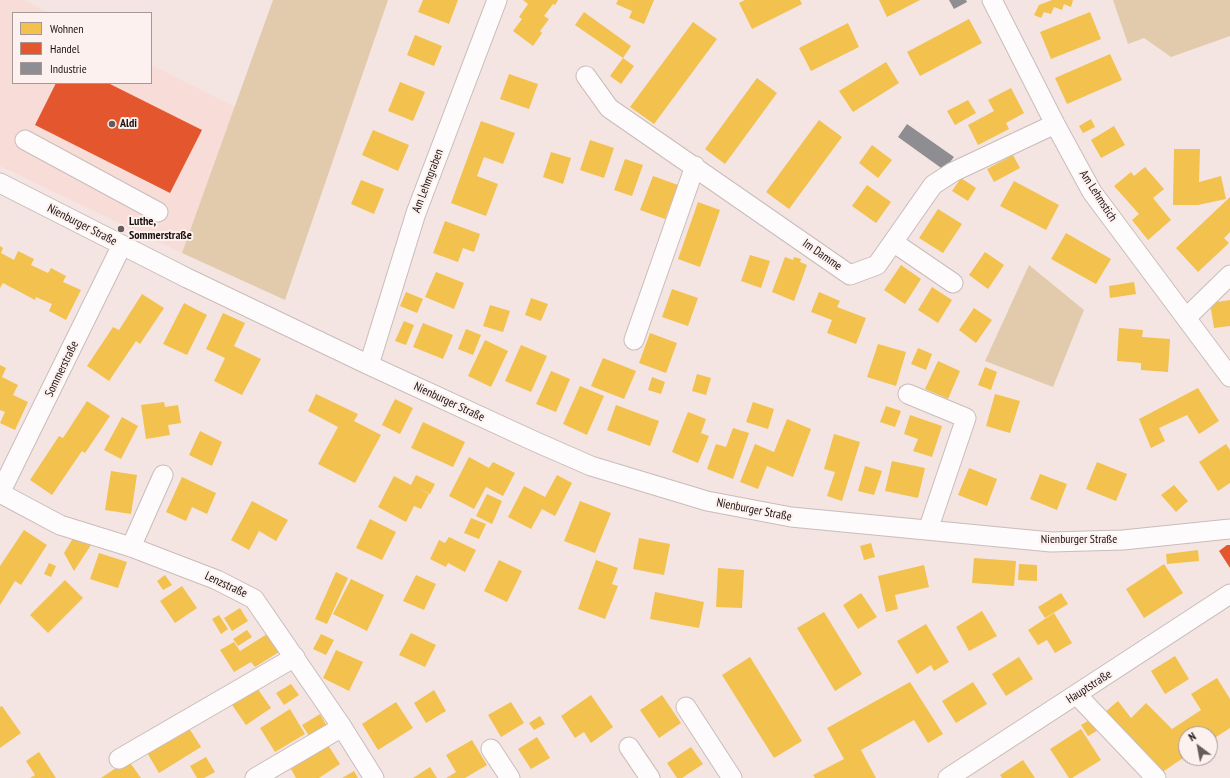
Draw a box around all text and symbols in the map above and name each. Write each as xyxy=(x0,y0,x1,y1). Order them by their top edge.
legend xyxy=(12,12,152,84)
text: Wohnen xyxy=(50,21,84,36)
text: Handel xyxy=(50,41,79,56)
text: Industrie xyxy=(50,61,87,76)
place label: Aldi xyxy=(120,117,137,131)
marker: Aldi xyxy=(107,119,117,129)
street label: Am Lehmgraben xyxy=(409,147,447,215)
street label: Am Lehmstich xyxy=(1076,168,1120,224)
street label: Nienburger Straße xyxy=(45,201,119,249)
place label: Luthe, Sommerstraße xyxy=(129,215,192,243)
marker: Luthe, Sommerstraße xyxy=(116,224,126,234)
street label: Im Damme xyxy=(800,236,844,274)
street label: Sommerstraße xyxy=(42,339,82,399)
street label: Nienburger Straße xyxy=(411,379,487,425)
street label: Nienburger Straße xyxy=(715,496,793,524)
street label: Nienburger Straße xyxy=(1041,533,1117,547)
street label: Lenzstraße xyxy=(202,569,250,601)
street label: Hauptstraße xyxy=(1064,667,1114,707)
north arrow xyxy=(1178,726,1218,766)
text: N xyxy=(1186,729,1198,744)

